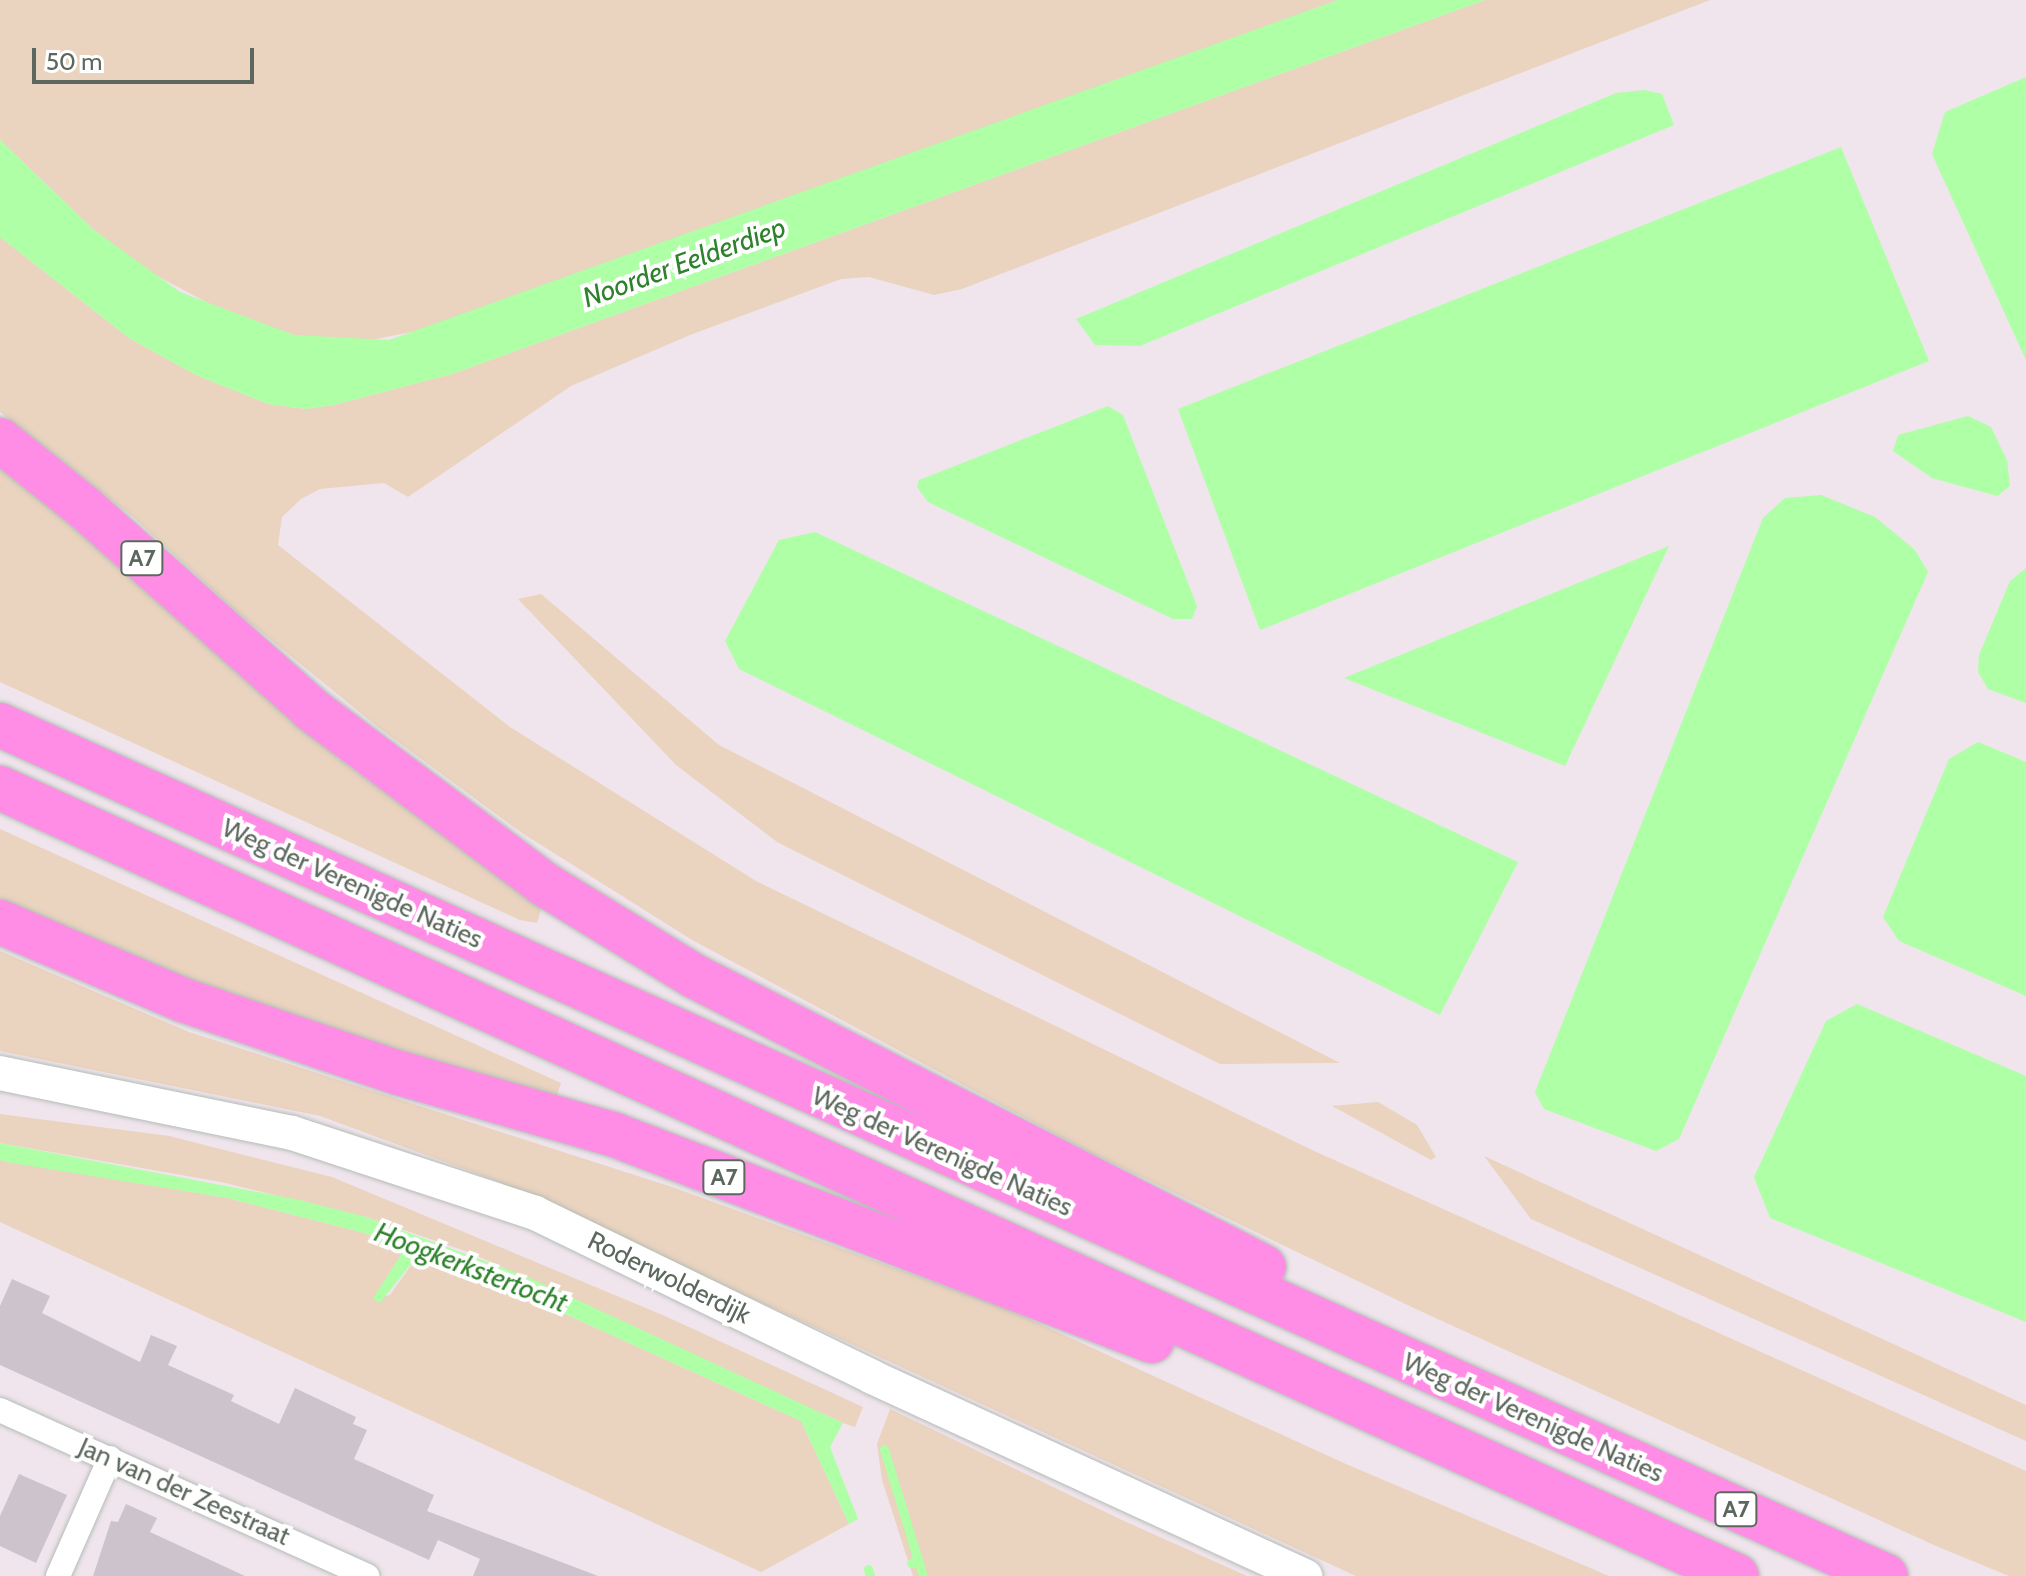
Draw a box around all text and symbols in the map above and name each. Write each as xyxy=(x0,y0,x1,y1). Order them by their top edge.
scale bar xyxy=(36,32,258,82)
text: 50 m xyxy=(46,47,102,76)
water label: Noorder Eelderdiep xyxy=(578,210,790,314)
road number: A7 xyxy=(120,538,164,578)
street label: Weg der Verenigde Naties xyxy=(217,813,487,955)
street label: Weg der Verenigde Naties xyxy=(807,1081,1077,1223)
road number: A7 xyxy=(702,1157,746,1197)
water label: Hoogkerkstertocht xyxy=(370,1215,572,1319)
street label: Roderwolderdijk xyxy=(583,1225,755,1331)
street label: Weg der Verenigde Naties xyxy=(1398,1347,1668,1489)
street label: Jan van der Zeestraat xyxy=(74,1431,294,1553)
road number: A7 xyxy=(1714,1489,1758,1529)

